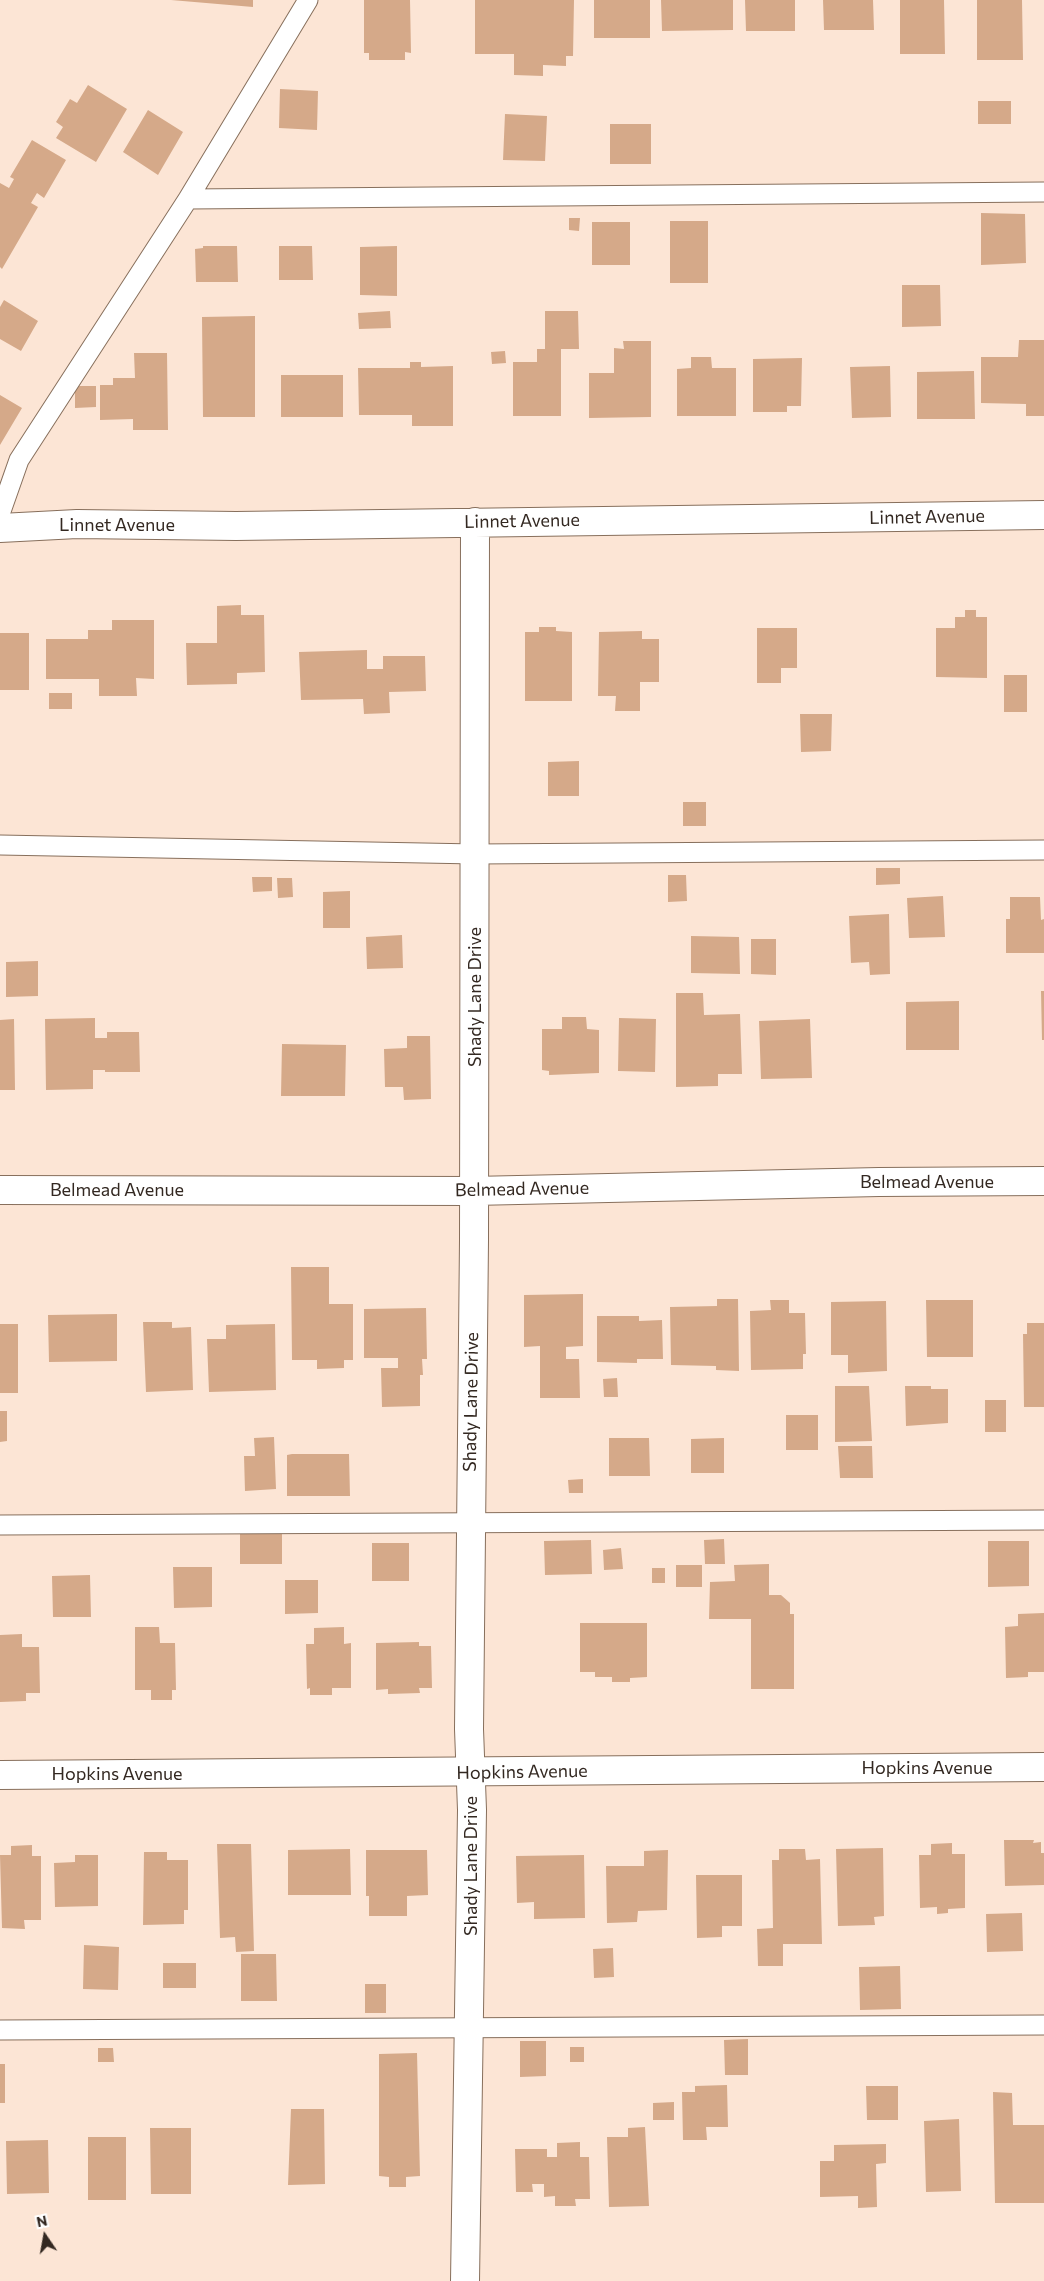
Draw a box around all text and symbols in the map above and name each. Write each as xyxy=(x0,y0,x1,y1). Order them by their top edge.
street label: Linnet Avenue xyxy=(869,505,985,529)
street label: Linnet Avenue xyxy=(464,509,580,533)
street label: Linnet Avenue xyxy=(59,514,175,536)
street label: Shady Lane Drive xyxy=(464,927,486,1067)
street label: Belmead Avenue xyxy=(860,1171,994,1193)
street label: Belmead Avenue xyxy=(455,1177,589,1201)
street label: Belmead Avenue xyxy=(50,1179,184,1201)
street label: Shady Lane Drive xyxy=(459,1332,483,1472)
street label: Hopkins Avenue xyxy=(861,1757,993,1779)
street label: Hopkins Avenue xyxy=(456,1760,588,1784)
street label: Hopkins Avenue xyxy=(51,1763,183,1785)
street label: Shady Lane Drive xyxy=(460,1796,482,1936)
north arrow xyxy=(20,2211,70,2261)
text: N xyxy=(35,2211,49,2230)

